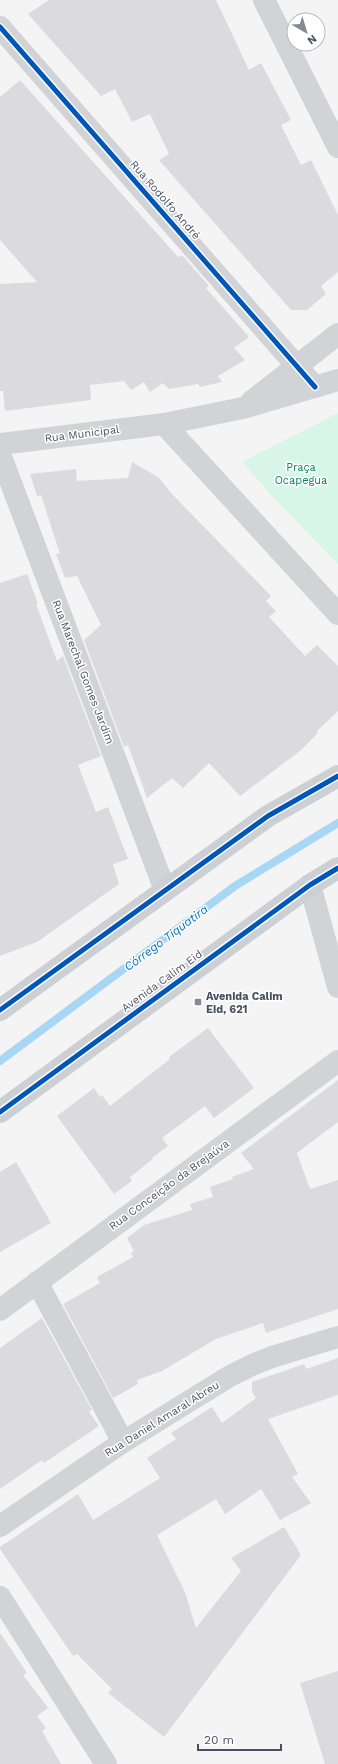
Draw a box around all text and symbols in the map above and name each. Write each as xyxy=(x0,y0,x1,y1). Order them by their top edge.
north arrow xyxy=(286,12,326,52)
text: N xyxy=(305,32,319,47)
street label: Rua Rodolfo André xyxy=(127,158,203,242)
street label: Rua Municipal xyxy=(44,423,121,445)
park label: Praça Ocapegua xyxy=(275,461,327,487)
street label: Rua Marechal Gomes Jardim xyxy=(49,598,117,746)
water label: Córrego Tiquatira xyxy=(121,902,211,974)
street label: Avenida Calim Eid xyxy=(119,947,205,1015)
place label: Avenida Calim Eid, 621 xyxy=(206,990,283,1016)
marker: Avenida Calim Eid, 621 xyxy=(193,997,203,1007)
street label: Rua Conceição da Brejaúva xyxy=(107,1137,231,1233)
street label: Rua Daniel Amaral Abreu xyxy=(102,1378,222,1460)
scale bar xyxy=(198,1726,281,1752)
text: 20 m xyxy=(204,1733,234,1747)

